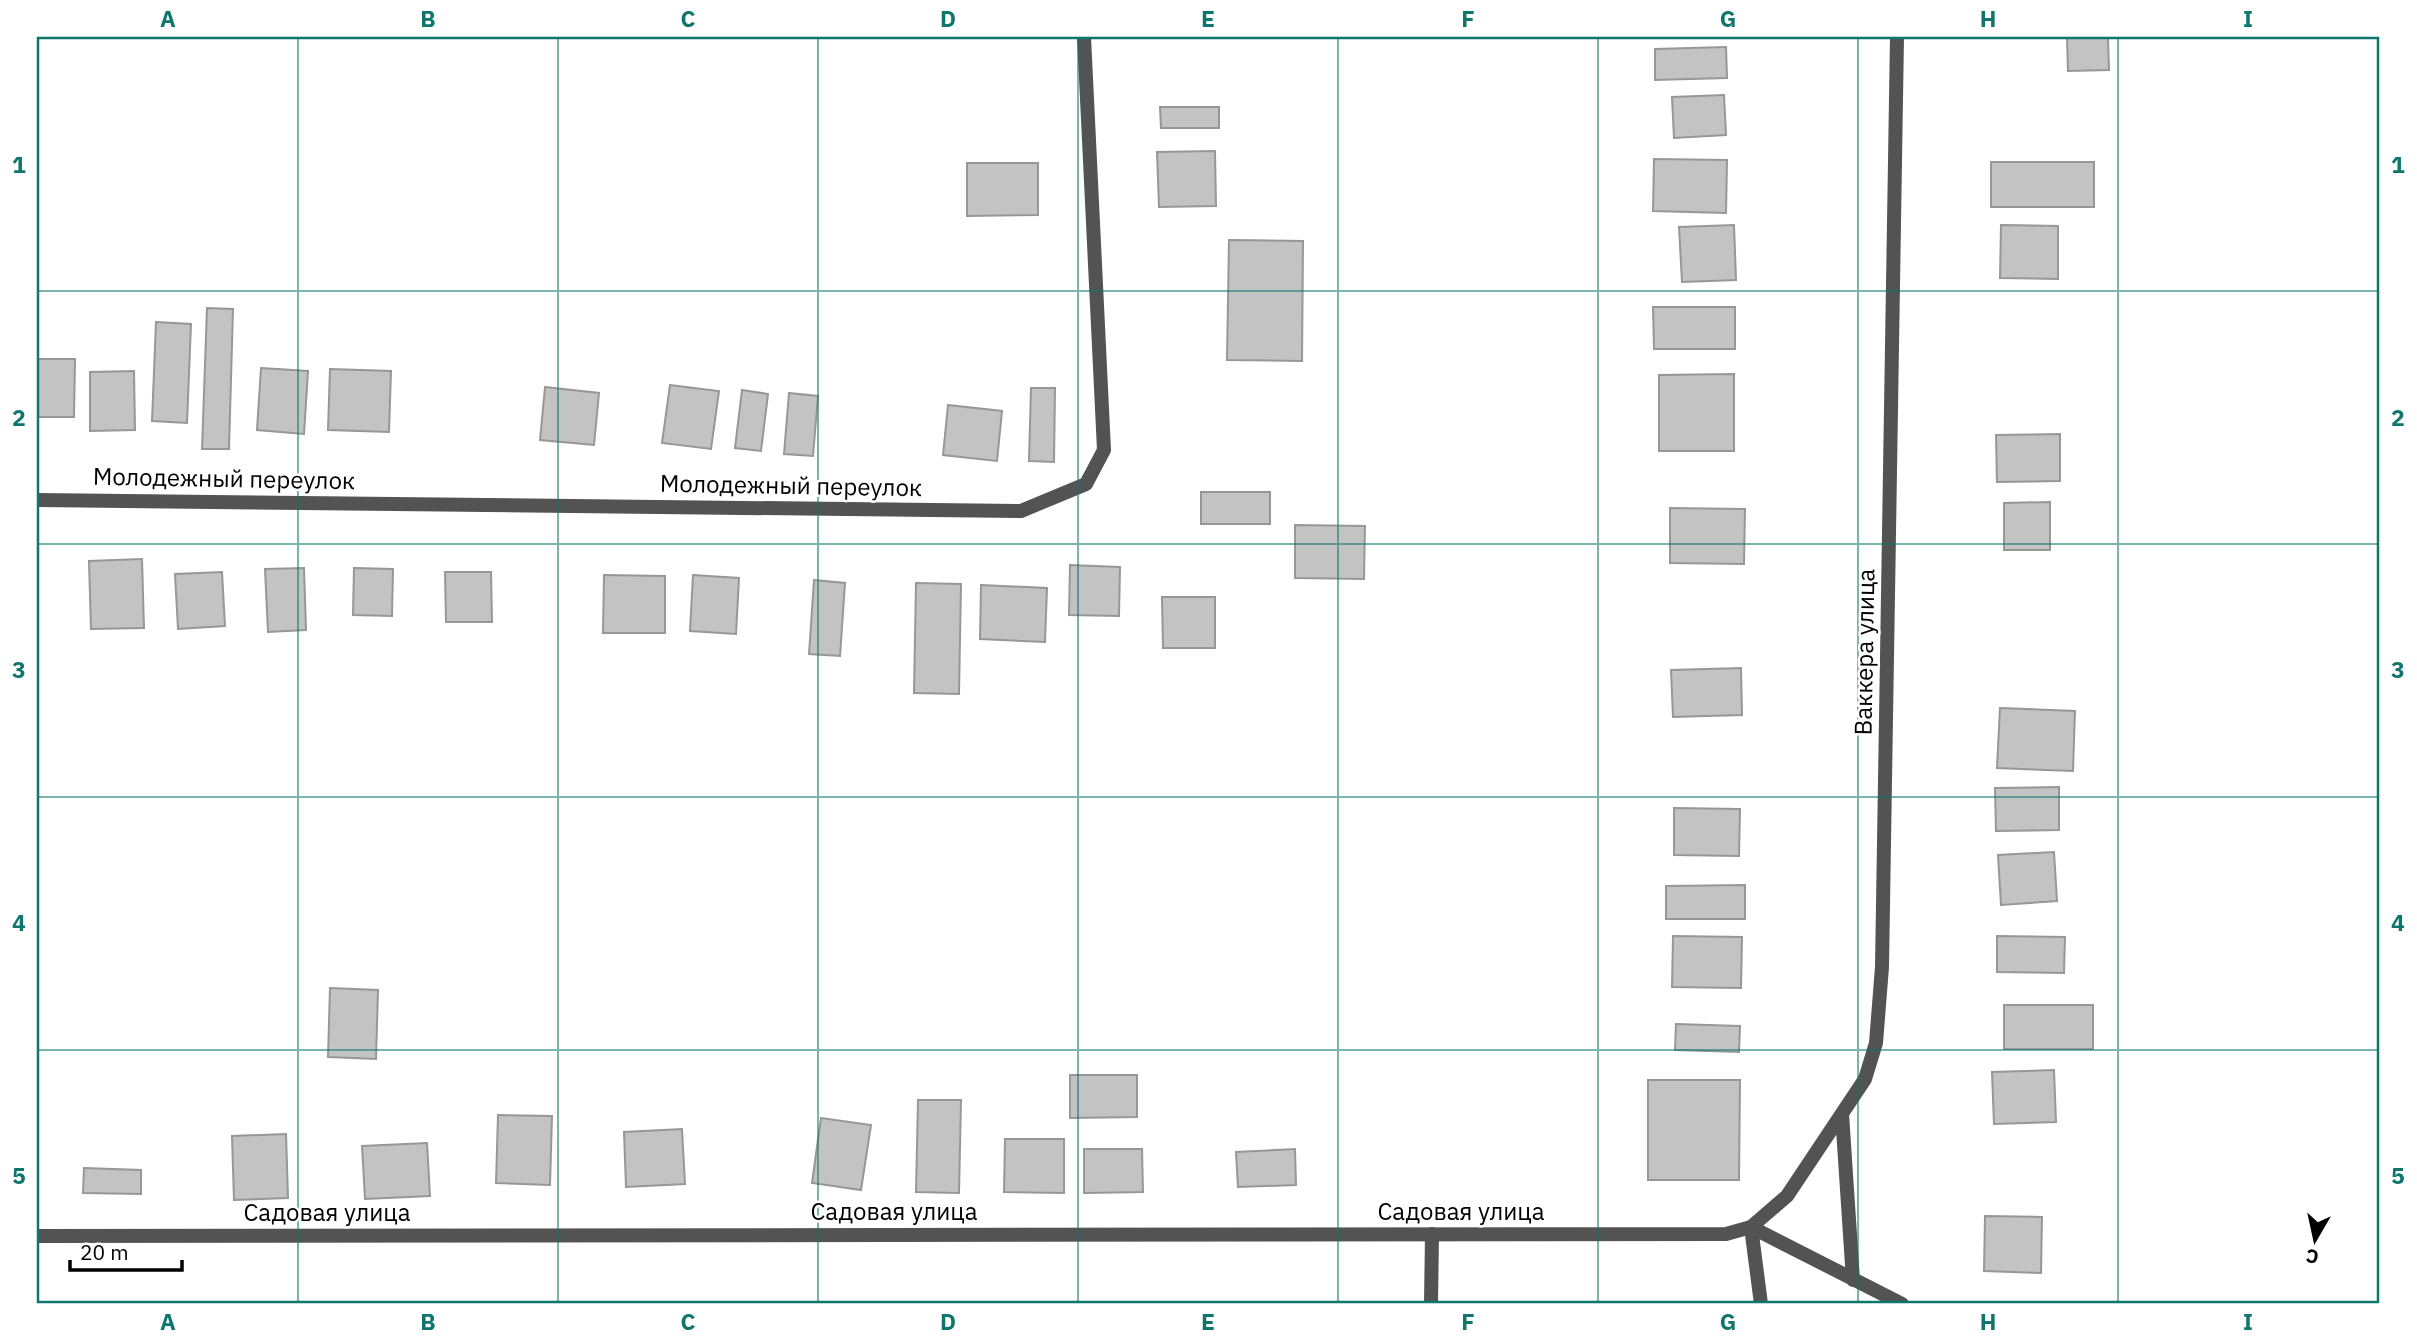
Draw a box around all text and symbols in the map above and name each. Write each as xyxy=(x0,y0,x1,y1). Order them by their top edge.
text: A xyxy=(160,3,176,33)
text: B xyxy=(420,3,436,33)
text: C xyxy=(681,3,696,33)
text: D xyxy=(940,3,956,33)
text: E xyxy=(1201,3,1215,33)
text: F xyxy=(1461,3,1475,33)
text: G xyxy=(1720,3,1736,33)
text: H xyxy=(1980,3,1996,33)
text: I xyxy=(2243,3,2253,33)
text: 1 xyxy=(12,149,26,179)
text: 1 xyxy=(2391,149,2405,179)
text: 2 xyxy=(12,402,26,432)
text: 2 xyxy=(2391,402,2405,432)
street label: Молодежный переулок xyxy=(93,460,355,496)
street label: Молодежный переулок xyxy=(660,467,922,503)
street label: Ваккера улица xyxy=(1847,568,1881,736)
text: 3 xyxy=(12,654,26,684)
text: 3 xyxy=(2391,654,2405,684)
text: 4 xyxy=(12,907,26,937)
text: 4 xyxy=(2391,907,2405,937)
text: 5 xyxy=(12,1160,26,1190)
text: 5 xyxy=(2391,1160,2405,1190)
street label: Садовая улица xyxy=(810,1195,978,1227)
street label: Садовая улица xyxy=(1377,1195,1545,1227)
street label: Садовая улица xyxy=(243,1196,411,1228)
north arrow xyxy=(2280,1204,2350,1274)
scale bar xyxy=(70,1229,182,1273)
text: 20 m xyxy=(80,1238,129,1266)
text: С xyxy=(2304,1244,2320,1270)
text: A xyxy=(160,1306,176,1336)
text: B xyxy=(420,1306,436,1336)
text: C xyxy=(681,1306,696,1336)
text: D xyxy=(940,1306,956,1336)
text: E xyxy=(1201,1306,1215,1336)
text: F xyxy=(1461,1306,1475,1336)
text: G xyxy=(1720,1306,1736,1336)
text: H xyxy=(1980,1306,1996,1336)
text: I xyxy=(2243,1306,2253,1336)

